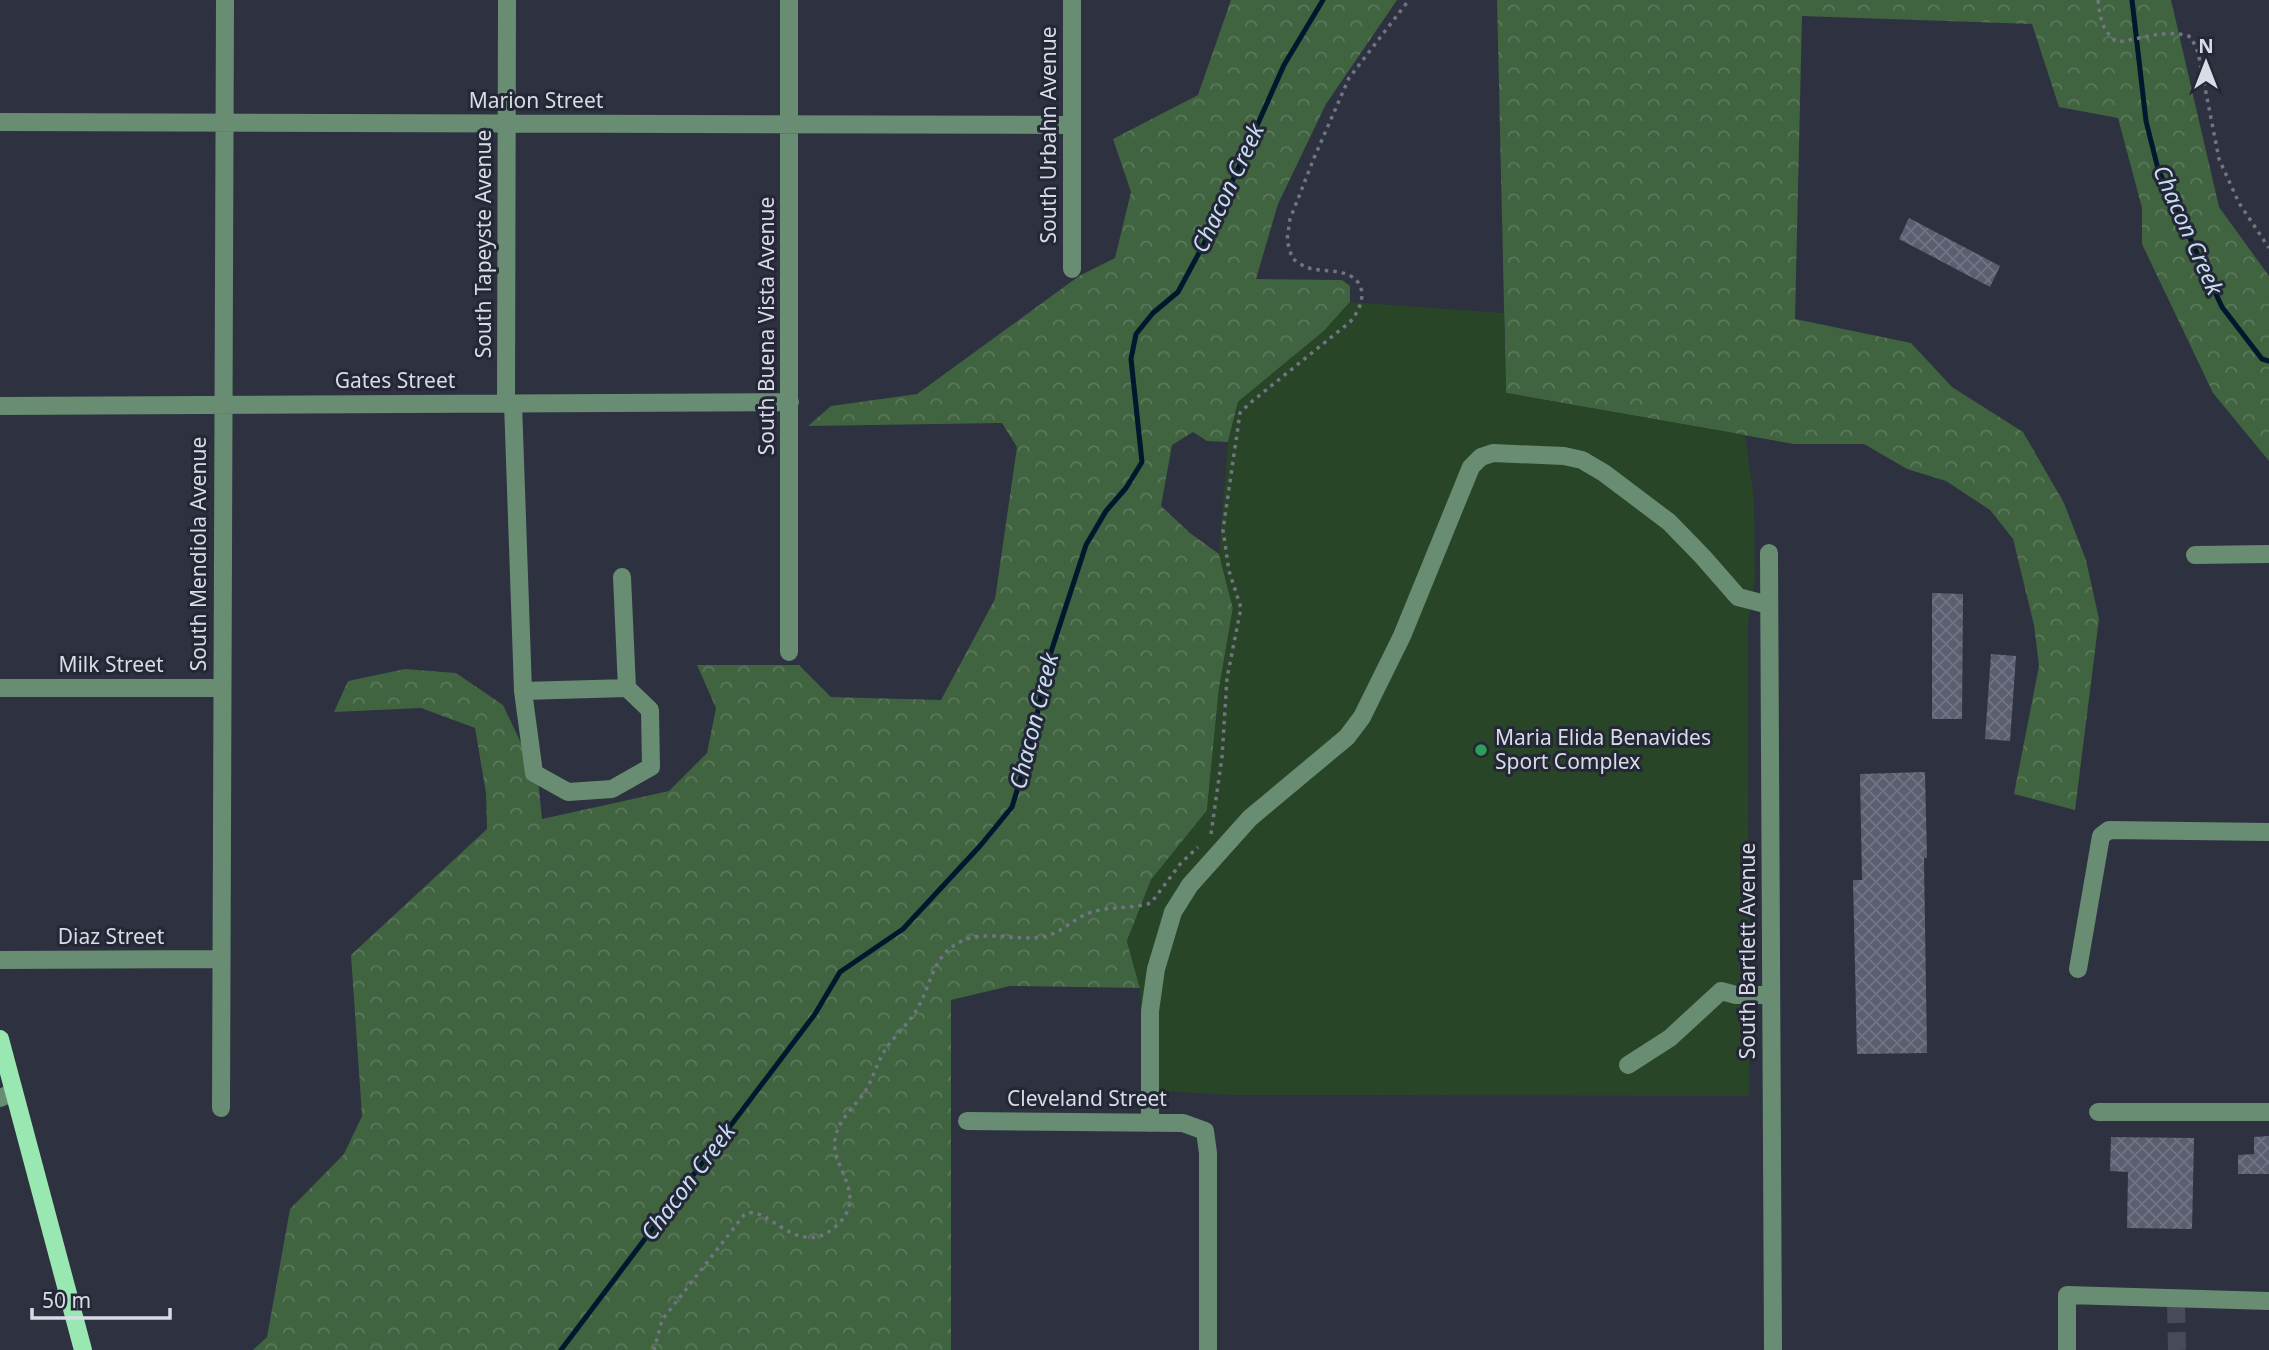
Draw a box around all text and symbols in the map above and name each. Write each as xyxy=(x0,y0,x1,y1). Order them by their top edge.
street label: South Urbahn Avenue xyxy=(1034,26,1062,244)
north arrow xyxy=(2171,28,2241,98)
text: N xyxy=(2198,33,2214,59)
street label: Marion Street xyxy=(469,86,604,114)
water label: Chacon Creek xyxy=(1183,116,1272,257)
street label: South Tapeyste Avenue xyxy=(469,130,497,358)
water label: Chacon Creek xyxy=(2146,160,2232,301)
street label: South Buena Vista Avenue xyxy=(752,197,780,455)
street label: Gates Street xyxy=(335,366,456,394)
street label: South Mendiola Avenue xyxy=(184,437,212,671)
water label: Chacon Creek xyxy=(1001,648,1066,792)
street label: Milk Street xyxy=(58,650,164,678)
place label: Maria Elida Benavides Sport Complex xyxy=(1495,723,1711,775)
marker: Maria Elida Benavides Sport Complex xyxy=(1473,742,1489,758)
street label: South Bartlett Avenue xyxy=(1733,843,1761,1059)
street label: Diaz Street xyxy=(58,922,165,950)
street label: Cleveland Street xyxy=(1007,1084,1167,1112)
water label: Chacon Creek xyxy=(633,1115,743,1247)
scale bar xyxy=(32,1276,170,1320)
text: 50 m xyxy=(42,1286,91,1314)

